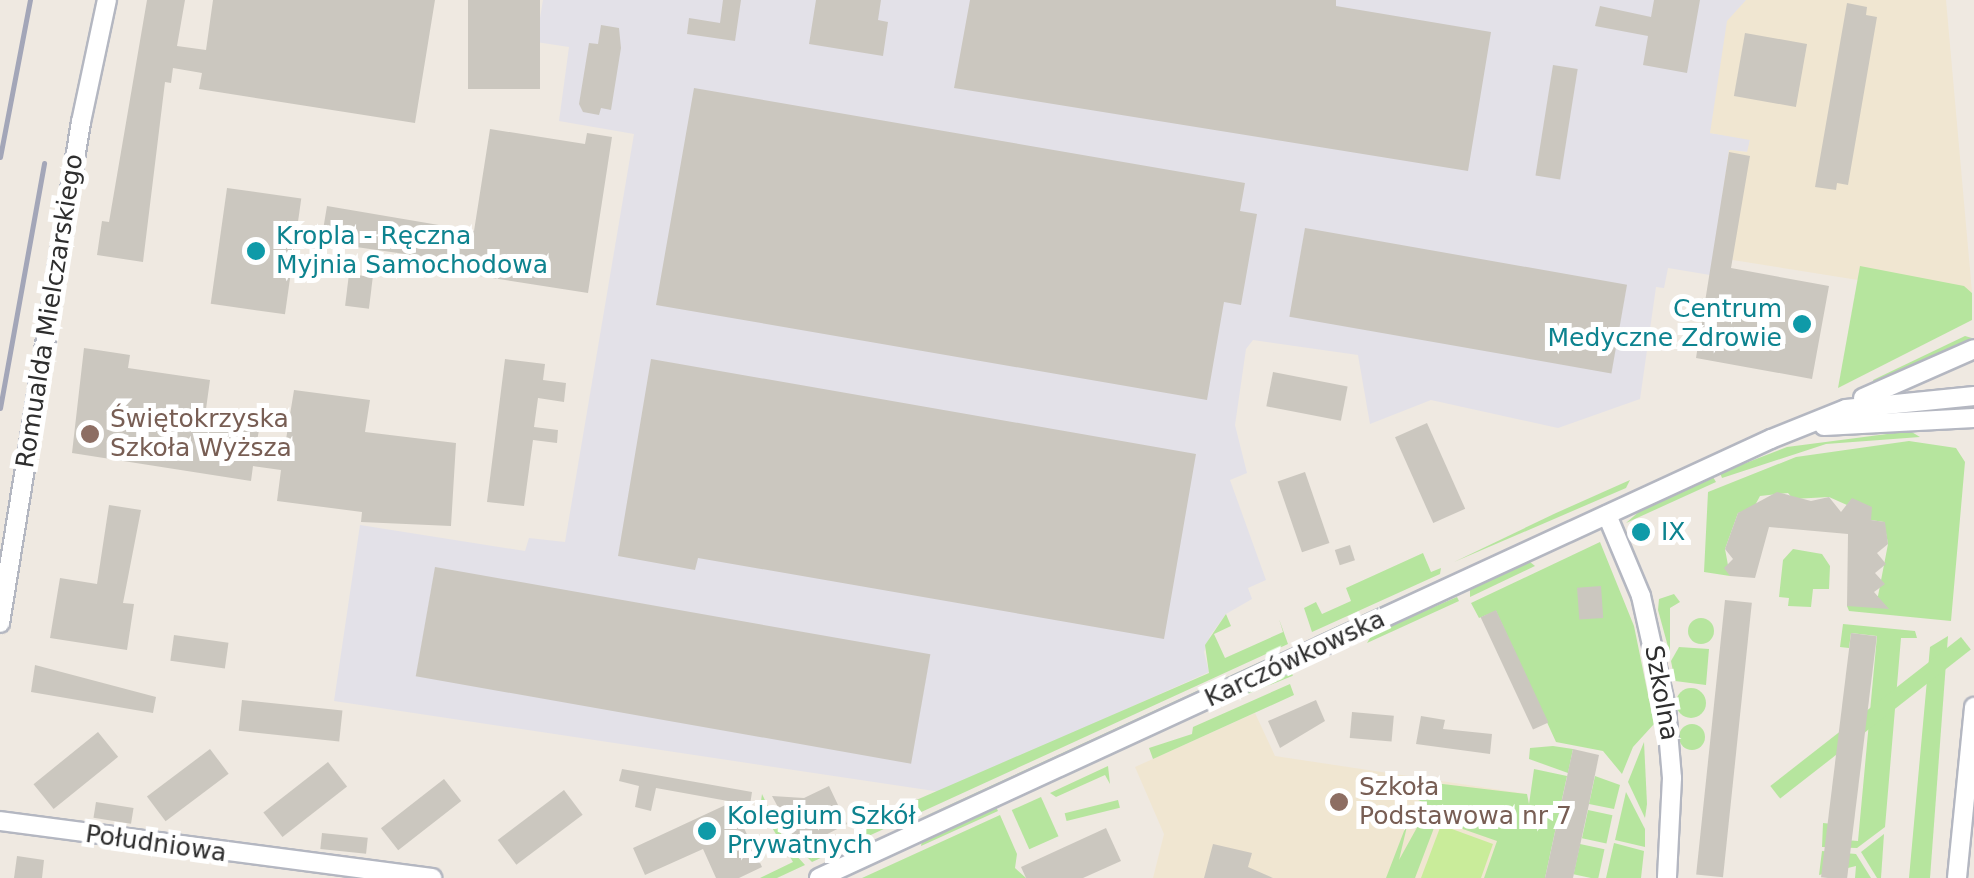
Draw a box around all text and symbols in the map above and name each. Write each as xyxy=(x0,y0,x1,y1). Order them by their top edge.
street label: Romualda Mielczarskiego xyxy=(10,152,90,470)
place label: Kropla - Ręczna Myjnia Samochodowa xyxy=(276,222,548,281)
marker: Kropla - Ręczna Myjnia Samochodowa xyxy=(245,240,267,262)
place label: Centrum Medyczne Zdrowie xyxy=(1548,295,1782,354)
marker: Centrum Medyczne Zdrowie xyxy=(1791,313,1813,335)
place label: Świętokrzyska Szkoła Wyższa xyxy=(110,405,292,464)
marker: Świętokrzyska Szkoła Wyższa xyxy=(79,423,101,445)
place label: IX xyxy=(1661,517,1685,547)
marker: IX xyxy=(1630,521,1652,543)
street label: Karczówkowska xyxy=(1200,604,1390,714)
street label: Szkolna xyxy=(1638,643,1684,743)
place label: Szkoła Podstawowa nr 7 xyxy=(1359,773,1572,832)
marker: Szkoła Podstawowa nr 7 xyxy=(1328,791,1350,813)
place label: Kolegium Szkół Prywatnych xyxy=(727,802,916,861)
street label: Południowa xyxy=(84,819,228,869)
marker: Kolegium Szkół Prywatnych xyxy=(696,820,718,842)

